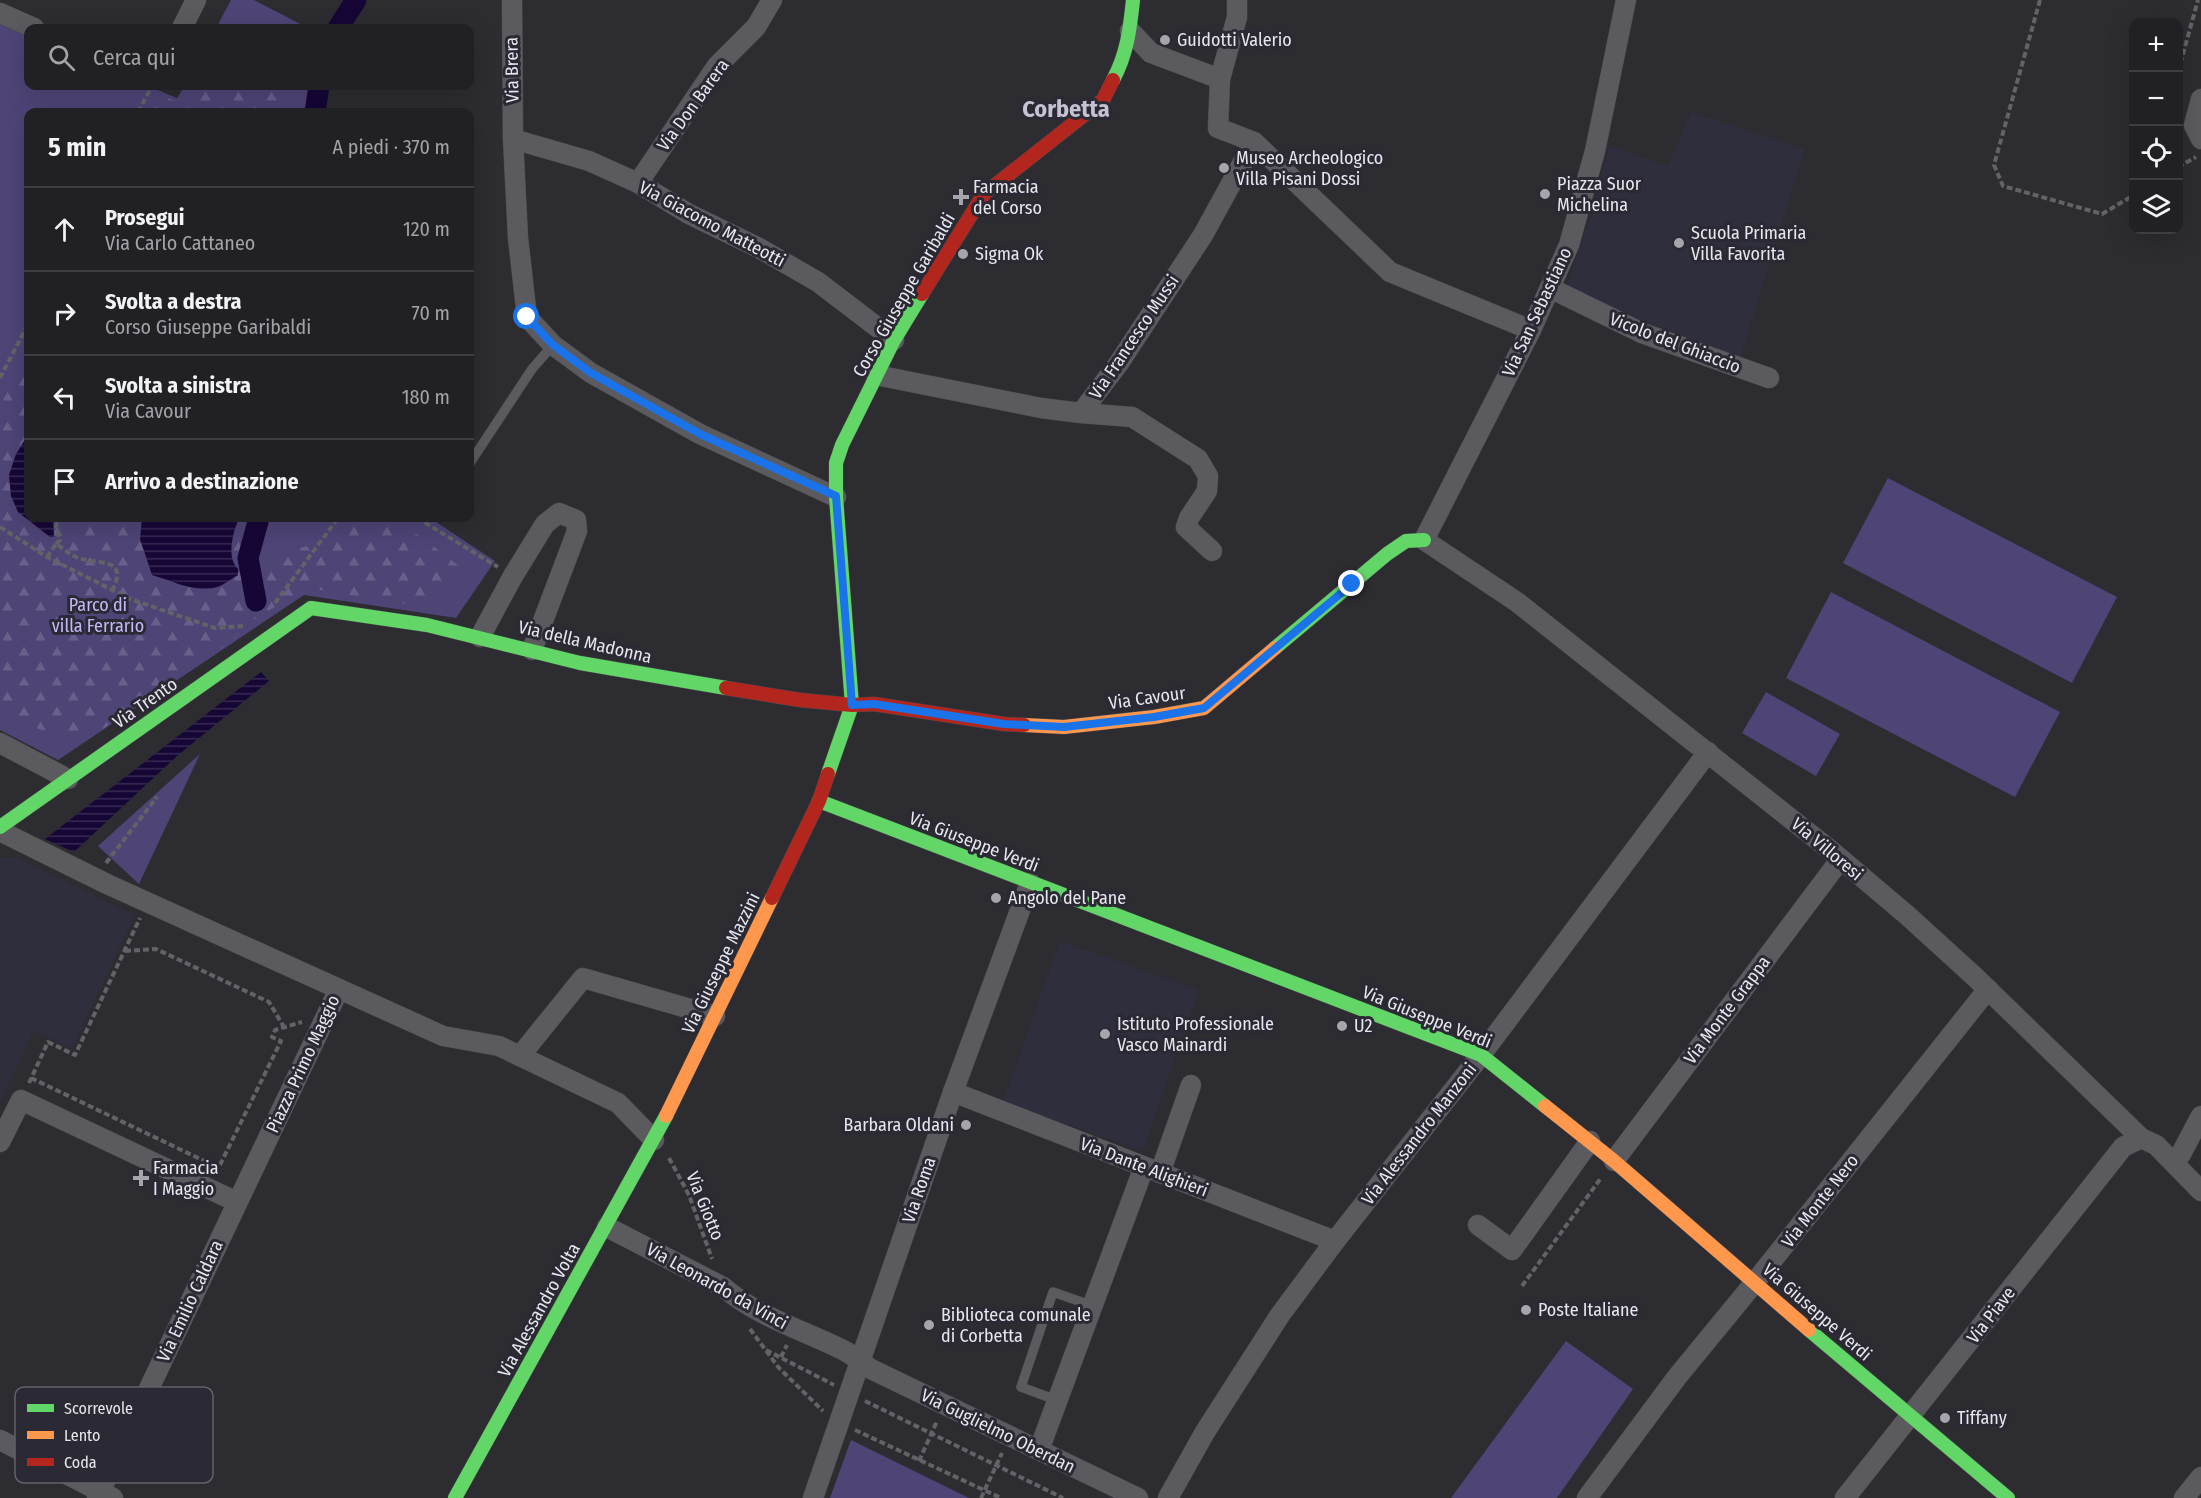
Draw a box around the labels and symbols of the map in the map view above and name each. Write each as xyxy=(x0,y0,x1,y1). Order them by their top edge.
place label: Guidotti Valerio xyxy=(1177,29,1292,51)
marker: Guidotti Valerio xyxy=(1158,33,1172,47)
street label: Via Brera xyxy=(500,37,524,103)
street label: Via Don Barera xyxy=(652,55,734,155)
district label: Corbetta xyxy=(1022,95,1110,123)
place label: Museo Archeologico Villa Pisani Dossi xyxy=(1236,147,1383,190)
marker: Museo Archeologico Villa Pisani Dossi xyxy=(1217,161,1231,175)
place label: Piazza Suor Michelina xyxy=(1557,173,1642,216)
street label: Via Giacomo Matteotti xyxy=(635,176,789,272)
place label: Farmacia del Corso xyxy=(973,176,1042,219)
marker: Piazza Suor Michelina xyxy=(1538,187,1552,201)
marker: Farmacia del Corso xyxy=(954,190,968,204)
street label: Corso Giuseppe Garibaldi xyxy=(848,209,960,381)
place label: Scuola Primaria Villa Favorita xyxy=(1691,222,1806,265)
marker: Scuola Primaria Villa Favorita xyxy=(1672,236,1686,250)
place label: Sigma Ok xyxy=(975,243,1044,265)
street label: Via San Sebastiano xyxy=(1497,244,1577,380)
marker: Sigma Ok xyxy=(956,247,970,261)
street label: Via Francesco Mussi xyxy=(1084,271,1184,403)
route start xyxy=(513,303,539,329)
street label: Vicolo del Ghiaccio xyxy=(1606,308,1744,378)
route end xyxy=(1338,570,1364,596)
park label: Parco di villa Ferrario xyxy=(52,594,144,637)
street label: Via della Madonna xyxy=(516,616,654,668)
street label: Via Trento xyxy=(108,673,182,733)
street label: Via Cavour xyxy=(1107,682,1188,714)
street label: Via Giuseppe Verdi xyxy=(906,807,1042,877)
street label: Via Villoresi xyxy=(1787,813,1867,885)
place label: Angolo del Pane xyxy=(1008,887,1126,909)
street label: Via Giuseppe Mazzini xyxy=(677,889,765,1037)
marker: Angolo del Pane xyxy=(989,891,1003,905)
street label: Via Monte Grappa xyxy=(1679,951,1775,1068)
street label: Via Giuseppe Verdi xyxy=(1359,981,1495,1053)
street label: Piazza Primo Maggio xyxy=(261,992,345,1136)
place label: Istituto Professionale Vasco Mainardi xyxy=(1117,1013,1274,1056)
place label: U2 xyxy=(1354,1015,1373,1037)
marker: U2 xyxy=(1335,1019,1349,1033)
marker: Istituto Professionale Vasco Mainardi xyxy=(1098,1027,1112,1041)
street label: Via Alessandro Manzoni xyxy=(1357,1059,1481,1209)
place label: Barbara Oldani xyxy=(844,1114,954,1136)
marker: Barbara Oldani xyxy=(959,1118,973,1132)
street label: Via Dante Alighieri xyxy=(1077,1133,1211,1201)
street label: Via Monte Nero xyxy=(1777,1150,1863,1252)
street label: Via Roma xyxy=(897,1154,941,1226)
place label: Farmacia I Maggio xyxy=(153,1157,219,1200)
street label: Via Giotto xyxy=(681,1168,729,1244)
marker: Farmacia I Maggio xyxy=(134,1171,148,1185)
street label: Via Emilio Caldara xyxy=(152,1237,228,1365)
street label: Via Leonardo da Vinci xyxy=(642,1238,792,1334)
street label: Via Alessandro Volta xyxy=(493,1239,585,1381)
street label: Via Giuseppe Verdi xyxy=(1758,1259,1876,1365)
street label: Via Piave xyxy=(1962,1282,2020,1348)
place label: Poste Italiane xyxy=(1538,1299,1638,1321)
marker: Poste Italiane xyxy=(1519,1303,1533,1317)
place label: Biblioteca comunale di Corbetta xyxy=(941,1304,1091,1347)
marker: Biblioteca comunale di Corbetta xyxy=(922,1318,936,1332)
street label: Via Guglielmo Oberdan xyxy=(917,1384,1079,1478)
legend xyxy=(15,1387,213,1483)
text: Scorrevole xyxy=(64,1399,133,1418)
place label: Tiffany xyxy=(1957,1407,2007,1429)
marker: Tiffany xyxy=(1938,1411,1952,1425)
text: Lento xyxy=(64,1426,100,1445)
text: Coda xyxy=(64,1453,97,1472)

